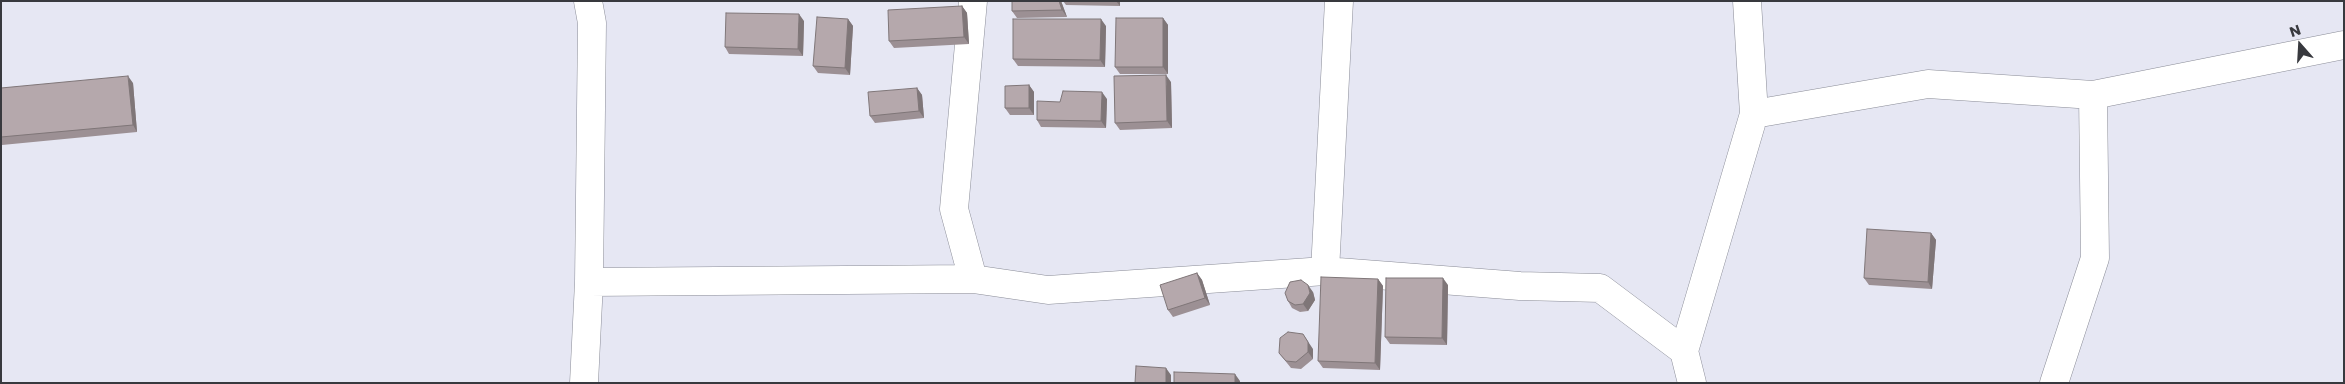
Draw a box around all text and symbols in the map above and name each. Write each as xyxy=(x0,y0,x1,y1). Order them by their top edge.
north arrow xyxy=(2275,20,2325,70)
text: N xyxy=(2287,20,2303,42)

